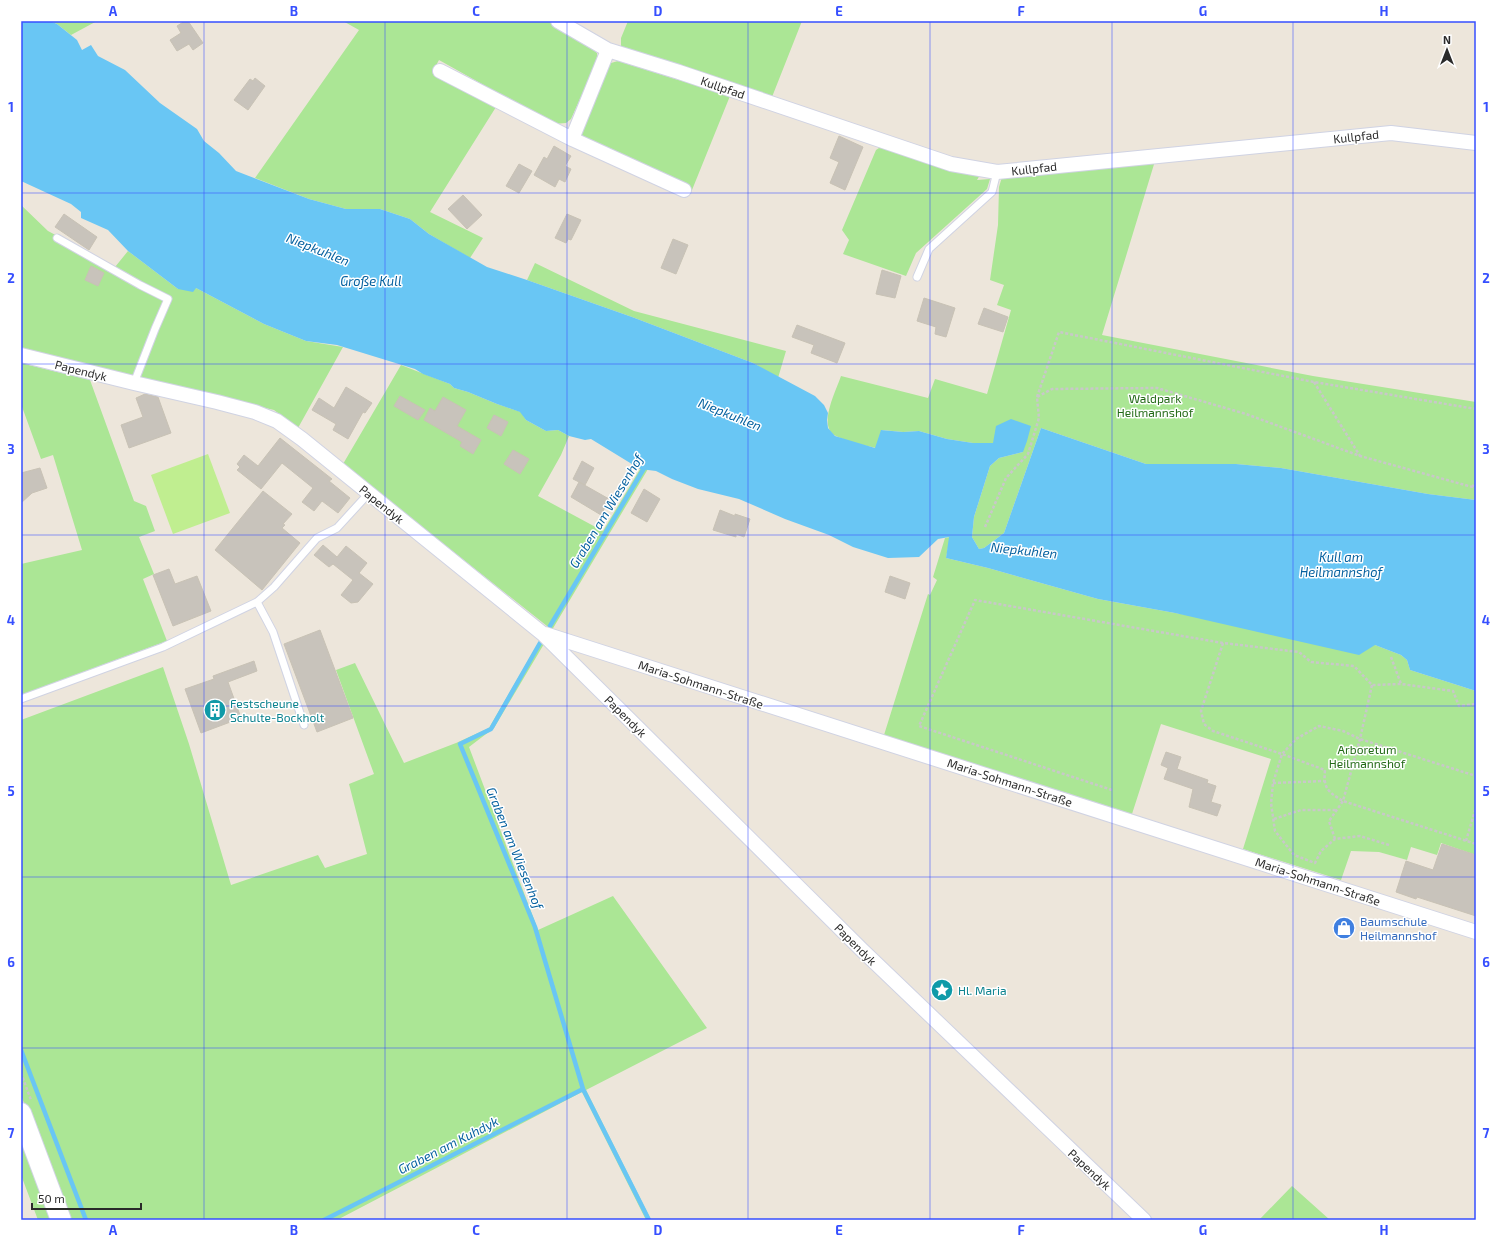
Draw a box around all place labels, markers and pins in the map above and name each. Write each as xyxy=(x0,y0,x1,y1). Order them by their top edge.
place label: Festscheune Schulte-Bockholt xyxy=(230,696,325,724)
building icon: Festscheune Schulte-Bockholt xyxy=(202,697,228,723)
place label: Baumschule Heilmannshof xyxy=(1360,914,1437,942)
shop icon: Baumschule Heilmannshof xyxy=(1331,915,1357,941)
place icon: Hl. Maria xyxy=(929,977,955,1003)
place label: Hl. Maria xyxy=(958,983,1007,997)

